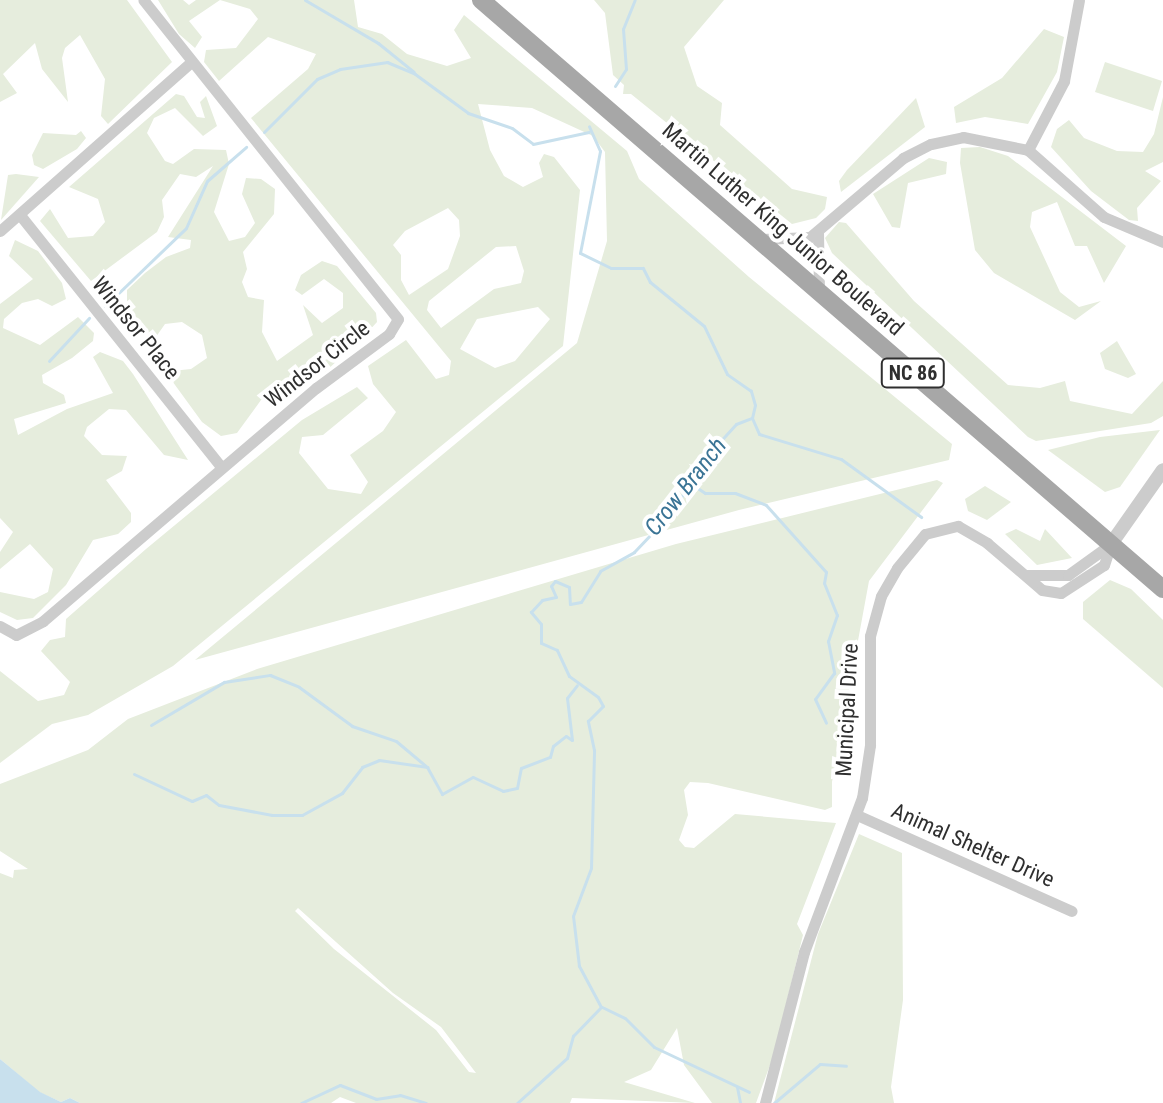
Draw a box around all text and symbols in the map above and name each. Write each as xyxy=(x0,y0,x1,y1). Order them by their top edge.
street label: Martin Luther King Junior Boulevard xyxy=(657,117,909,341)
street label: Windsor Place xyxy=(87,271,185,385)
street label: Windsor Circle xyxy=(259,315,375,413)
road number: NC 86 xyxy=(879,357,947,389)
water label: Crow Branch xyxy=(639,432,733,542)
street label: Municipal Drive xyxy=(830,643,864,777)
street label: Animal Shelter Drive xyxy=(887,797,1059,893)

